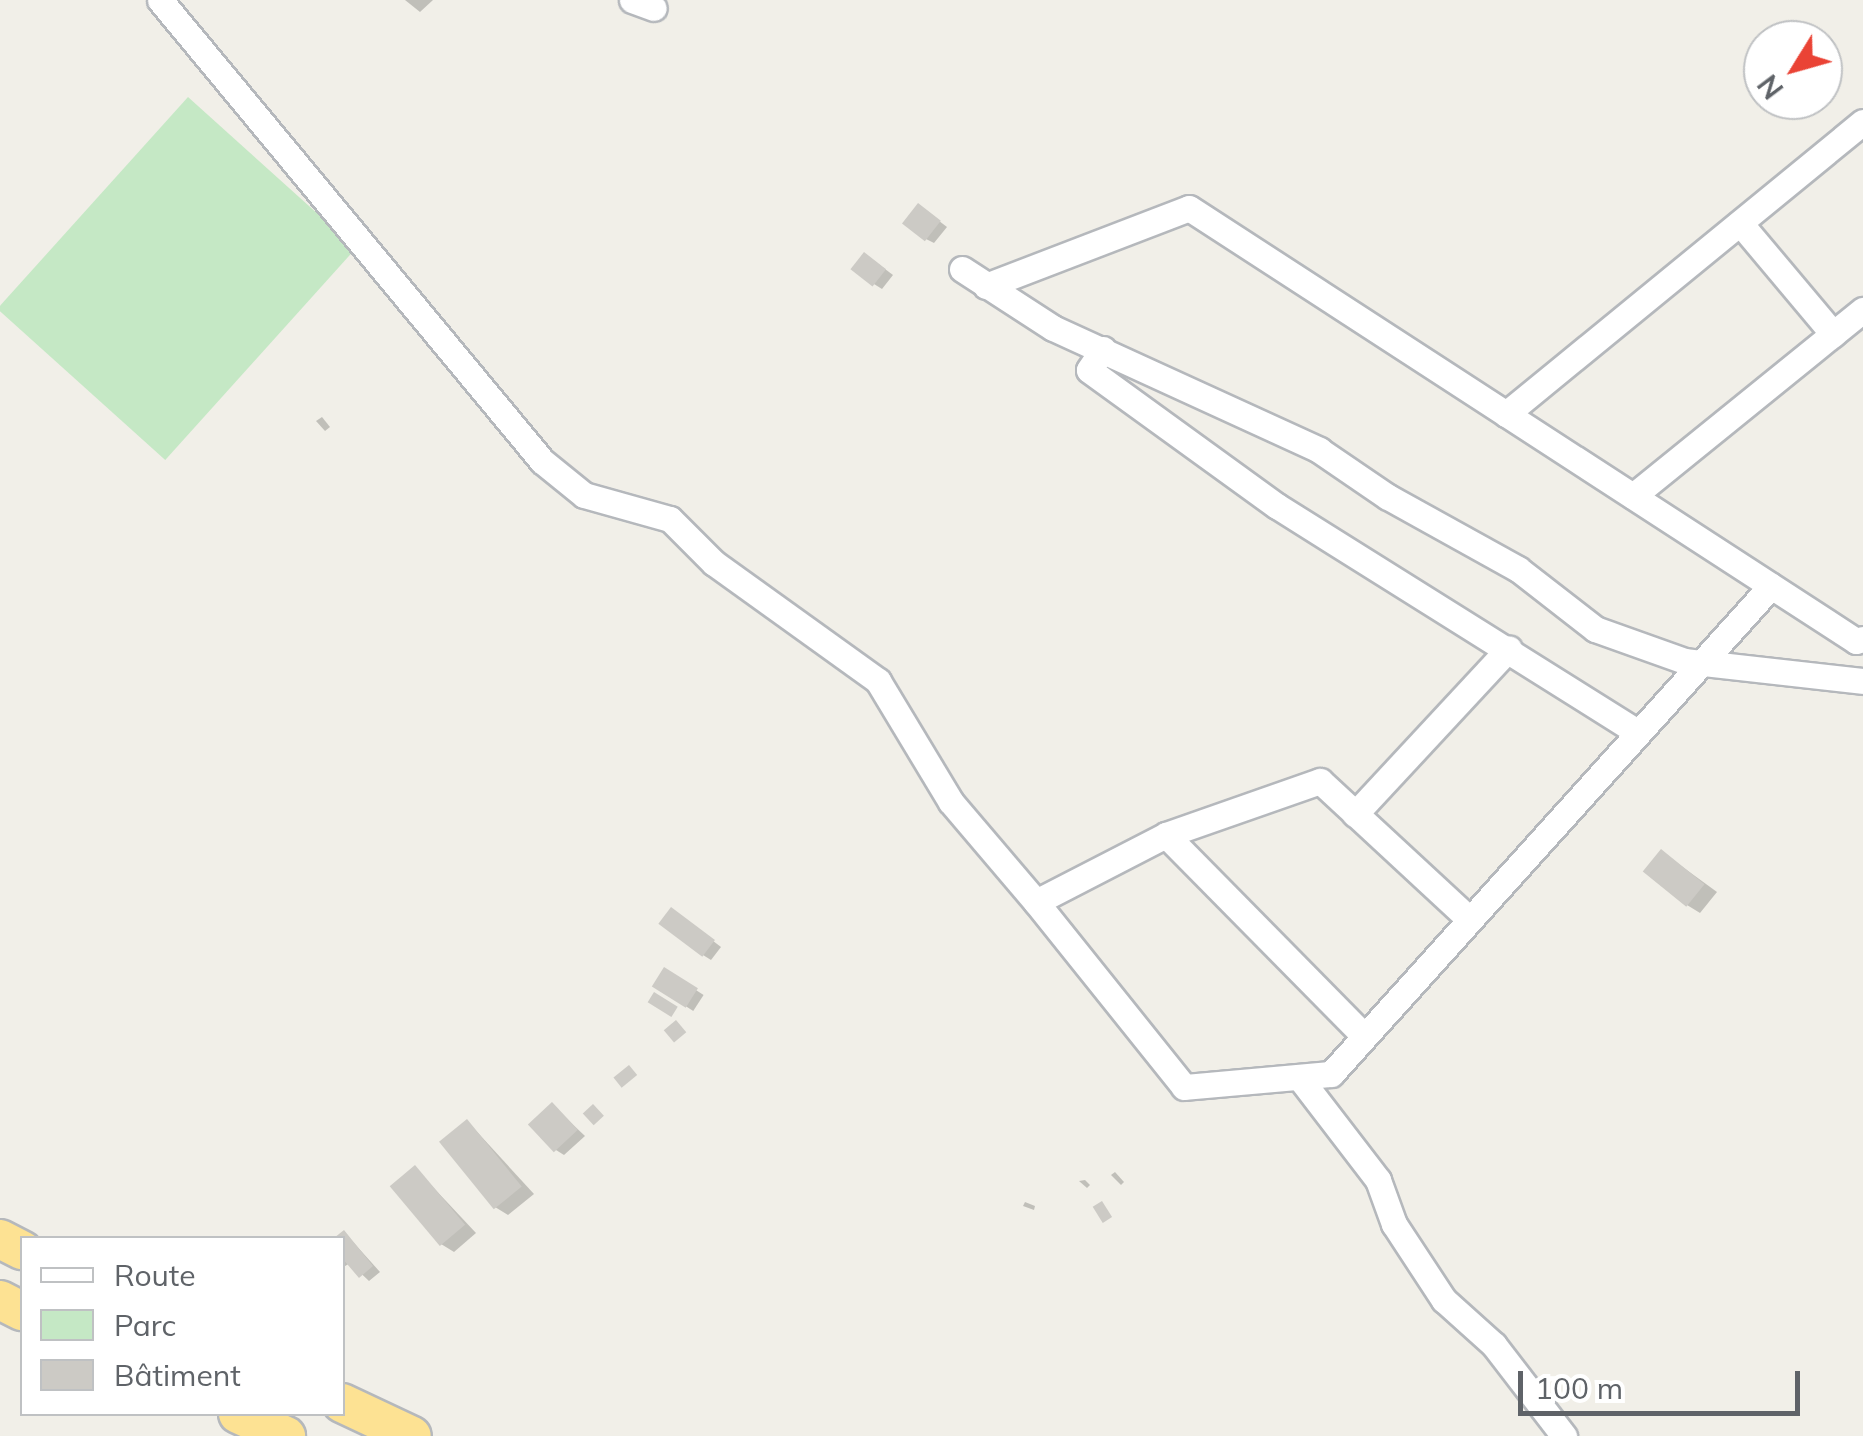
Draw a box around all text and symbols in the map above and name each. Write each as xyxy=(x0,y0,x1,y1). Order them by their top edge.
north arrow xyxy=(1743,20,1843,120)
text: N xyxy=(1750,68,1791,106)
legend xyxy=(20,1236,345,1416)
text: Route xyxy=(114,1256,196,1294)
text: Parc xyxy=(114,1306,176,1344)
scale bar xyxy=(1523,1351,1806,1413)
text: Bâtiment xyxy=(114,1356,241,1394)
text: 100 m xyxy=(1535,1369,1623,1407)

